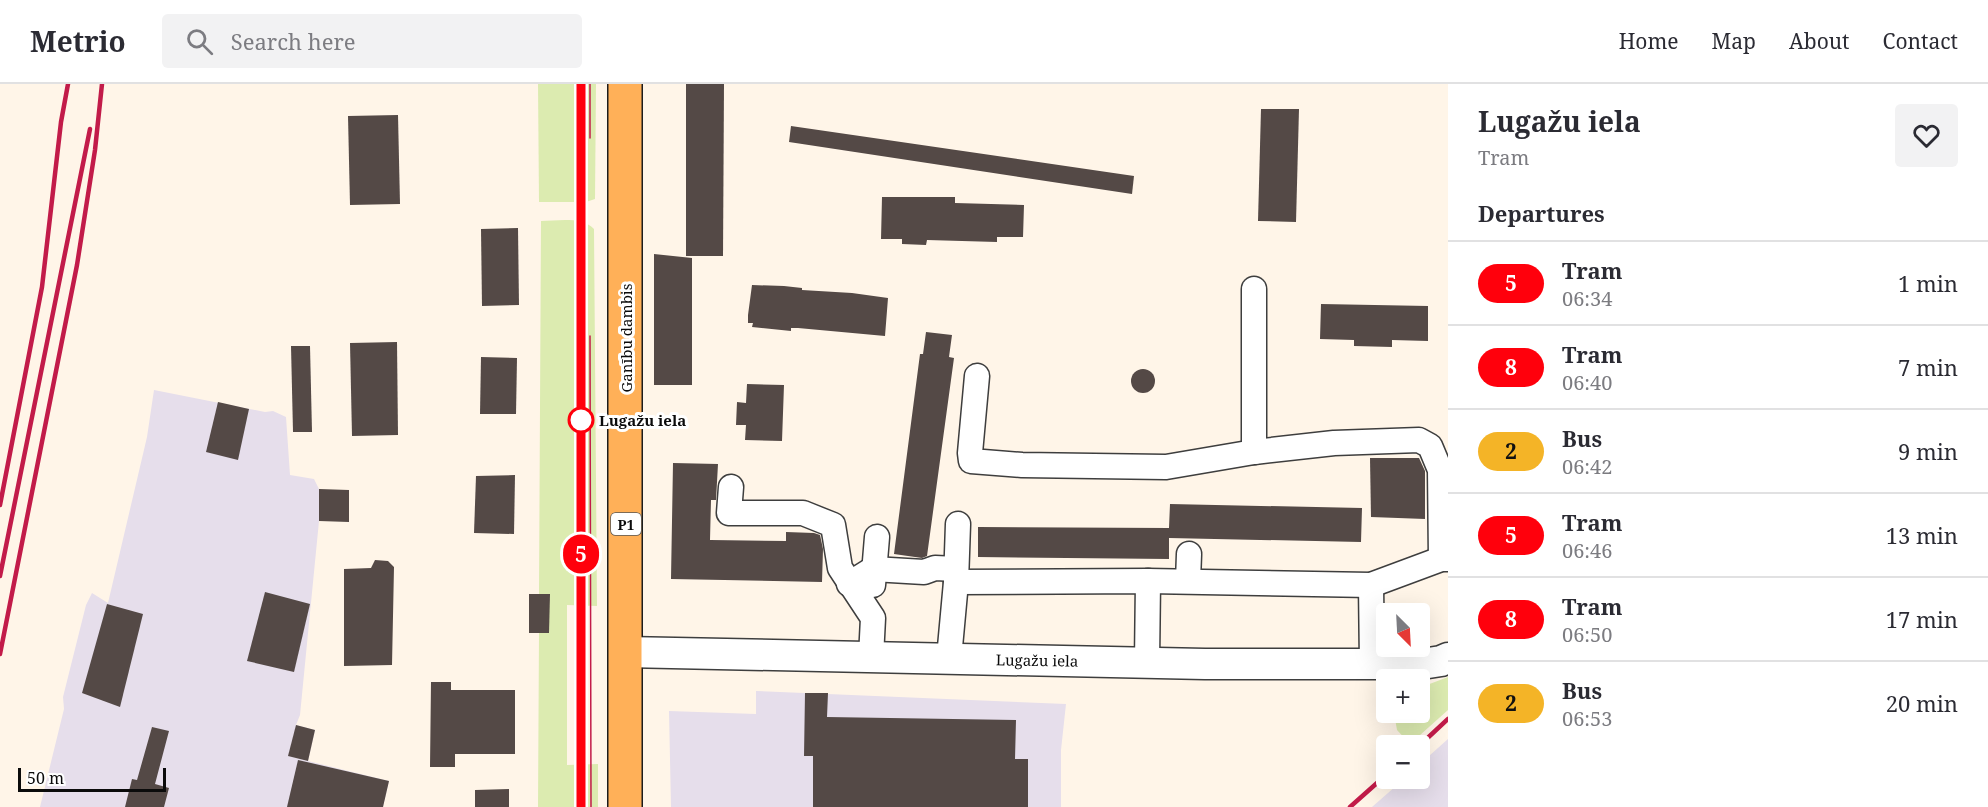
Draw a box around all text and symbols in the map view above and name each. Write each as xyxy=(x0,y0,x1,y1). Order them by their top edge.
search box xyxy=(162,14,582,68)
text: Metrio xyxy=(30,22,126,60)
icon: search xyxy=(183,25,216,58)
text: Search here xyxy=(231,26,356,56)
text: Home xyxy=(1619,27,1679,55)
text: Map xyxy=(1712,27,1756,55)
text: About xyxy=(1789,27,1850,55)
text: Contact xyxy=(1883,27,1958,55)
text: Lugažu iela xyxy=(1478,102,1641,140)
button: heart xyxy=(1895,104,1958,167)
text: Tram xyxy=(1478,144,1529,171)
text: Departures xyxy=(1478,198,1605,228)
text: Tram xyxy=(1562,255,1622,285)
text: 1 min xyxy=(1898,268,1958,298)
text: 5 xyxy=(1505,269,1517,297)
street label: Ganību dambis xyxy=(616,283,636,392)
text: 06:34 xyxy=(1562,285,1612,312)
text: Tram xyxy=(1562,339,1622,369)
text: 7 min xyxy=(1898,352,1958,382)
text: 8 xyxy=(1505,353,1517,381)
text: 06:40 xyxy=(1562,369,1612,396)
marker: Lugažu iela xyxy=(568,407,594,433)
place label: Lugažu iela xyxy=(599,410,686,430)
text: Bus xyxy=(1562,423,1602,453)
text: 9 min xyxy=(1898,436,1958,466)
text: 2 xyxy=(1505,437,1517,465)
text: 06:42 xyxy=(1562,453,1612,480)
text: Tram xyxy=(1562,507,1622,537)
road number: P1 xyxy=(611,513,641,535)
text: 13 min xyxy=(1886,520,1958,550)
text: 5 xyxy=(1505,521,1517,549)
line badge: 5 xyxy=(562,534,600,574)
text: 06:46 xyxy=(1562,537,1612,564)
text: 5 xyxy=(575,540,587,568)
text: Tram xyxy=(1562,591,1622,621)
north arrow xyxy=(1376,603,1430,657)
map controls xyxy=(1376,603,1430,789)
text: 17 min xyxy=(1886,604,1958,634)
text: 8 xyxy=(1505,605,1517,633)
text: 06:50 xyxy=(1562,621,1612,648)
street label: Lugažu iela xyxy=(996,649,1078,671)
button: + xyxy=(1376,669,1430,723)
text: Bus xyxy=(1562,675,1602,705)
text: 20 min xyxy=(1886,688,1958,718)
text: 2 xyxy=(1505,689,1517,717)
text: 06:53 xyxy=(1562,705,1612,732)
button: − xyxy=(1376,735,1430,789)
scale bar xyxy=(18,765,166,792)
text: 50 m xyxy=(27,767,64,789)

